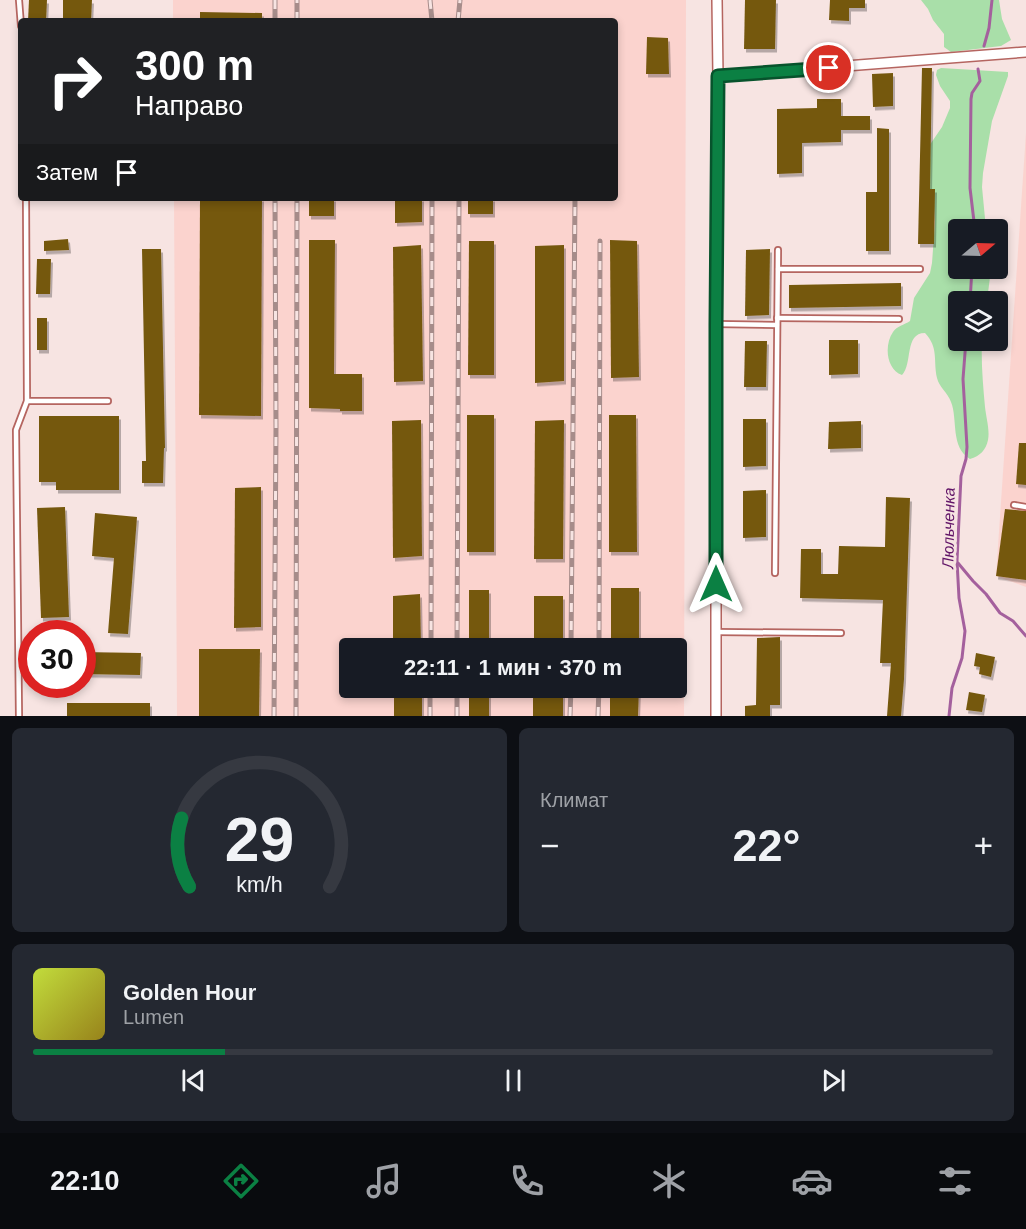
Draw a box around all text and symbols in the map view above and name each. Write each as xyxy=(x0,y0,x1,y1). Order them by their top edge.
icon: right xyxy=(36,42,114,120)
text: 300 m xyxy=(135,42,254,89)
pin xyxy=(803,42,854,93)
icon: arrive xyxy=(812,51,845,84)
text: Направо xyxy=(135,91,243,121)
icon: arrive xyxy=(110,156,143,189)
text: Затем xyxy=(36,160,98,185)
north arrow xyxy=(948,219,1008,279)
map controls xyxy=(948,219,1008,351)
button: layers xyxy=(948,291,1008,351)
water label: Люльченка xyxy=(939,487,958,570)
position arrow xyxy=(684,552,748,616)
speed limit sign: 30 xyxy=(18,620,96,698)
text: 22:11 · 1 мин · 370 m xyxy=(404,655,622,680)
text: Климат xyxy=(540,789,608,811)
text: 29 xyxy=(225,805,294,874)
text: 22° xyxy=(732,820,801,871)
text: − xyxy=(540,827,559,864)
text: + xyxy=(974,827,993,864)
text: km/h xyxy=(236,873,283,897)
text: Golden Hour xyxy=(123,980,256,1005)
text: Lumen xyxy=(123,1006,184,1028)
icon: previous xyxy=(177,1064,210,1097)
icon: pause xyxy=(497,1064,530,1097)
icon: next xyxy=(817,1064,850,1097)
icon: directions xyxy=(220,1160,262,1202)
icon: music xyxy=(363,1160,405,1202)
icon: phone xyxy=(506,1160,548,1202)
icon: climate xyxy=(648,1160,690,1202)
icon: car xyxy=(791,1160,833,1202)
icon: filters xyxy=(934,1160,976,1202)
text: 22:10 xyxy=(50,1166,119,1196)

